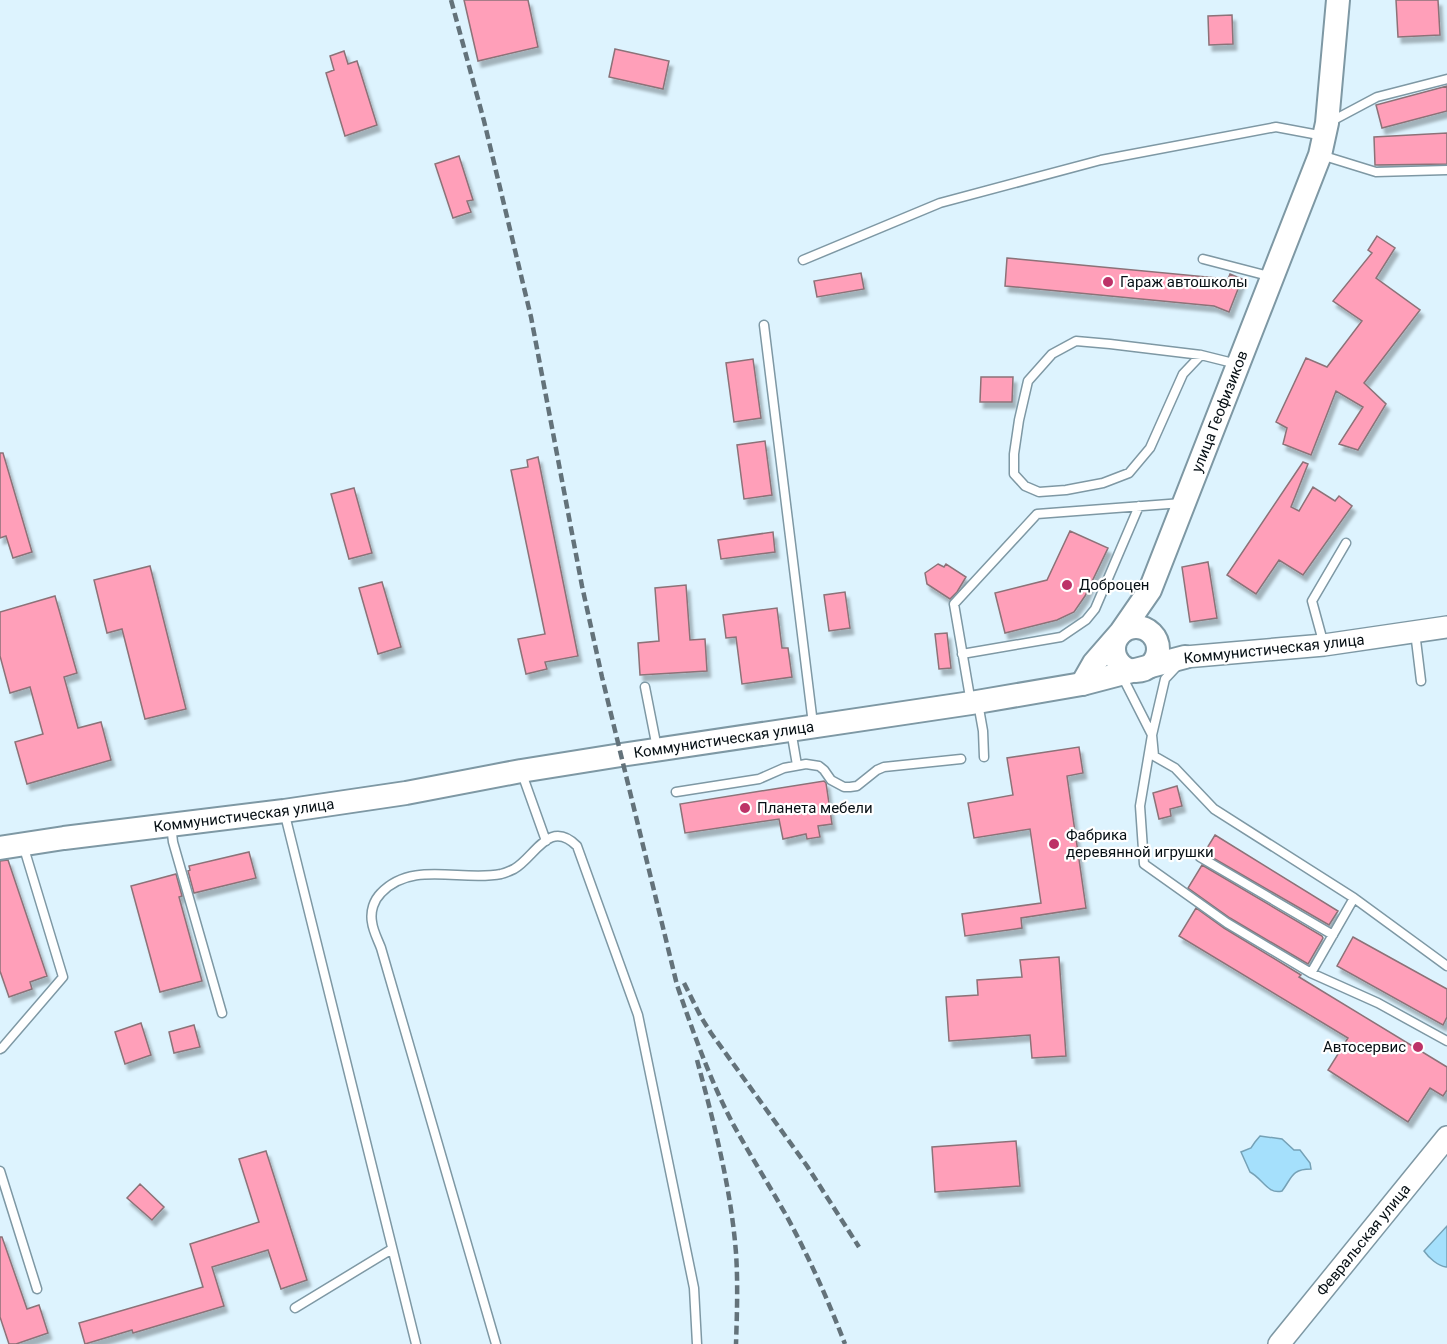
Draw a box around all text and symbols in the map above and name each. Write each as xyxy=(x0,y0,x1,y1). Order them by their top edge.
place label: Гараж автошколы xyxy=(1120,273,1248,291)
marker: Гараж автошколы xyxy=(1101,275,1115,289)
street label: улица Геофизиков xyxy=(1188,348,1252,475)
place label: Доброцен xyxy=(1079,576,1149,594)
marker: Доброцен xyxy=(1060,578,1074,592)
street label: Коммунистическая улица xyxy=(1183,631,1365,667)
street label: Коммунистическая улица xyxy=(632,717,815,762)
street label: Коммунистическая улица xyxy=(152,795,335,836)
place label: Планета мебели xyxy=(757,799,873,817)
marker: Планета мебели xyxy=(738,801,752,815)
place label: Фабрика деревянной игрушки xyxy=(1066,826,1214,861)
marker: Фабрика деревянной игрушки xyxy=(1047,837,1061,851)
place label: Автосервис xyxy=(1323,1038,1406,1056)
marker: Автосервис xyxy=(1411,1040,1425,1054)
street label: Февральская улица xyxy=(1313,1180,1414,1300)

